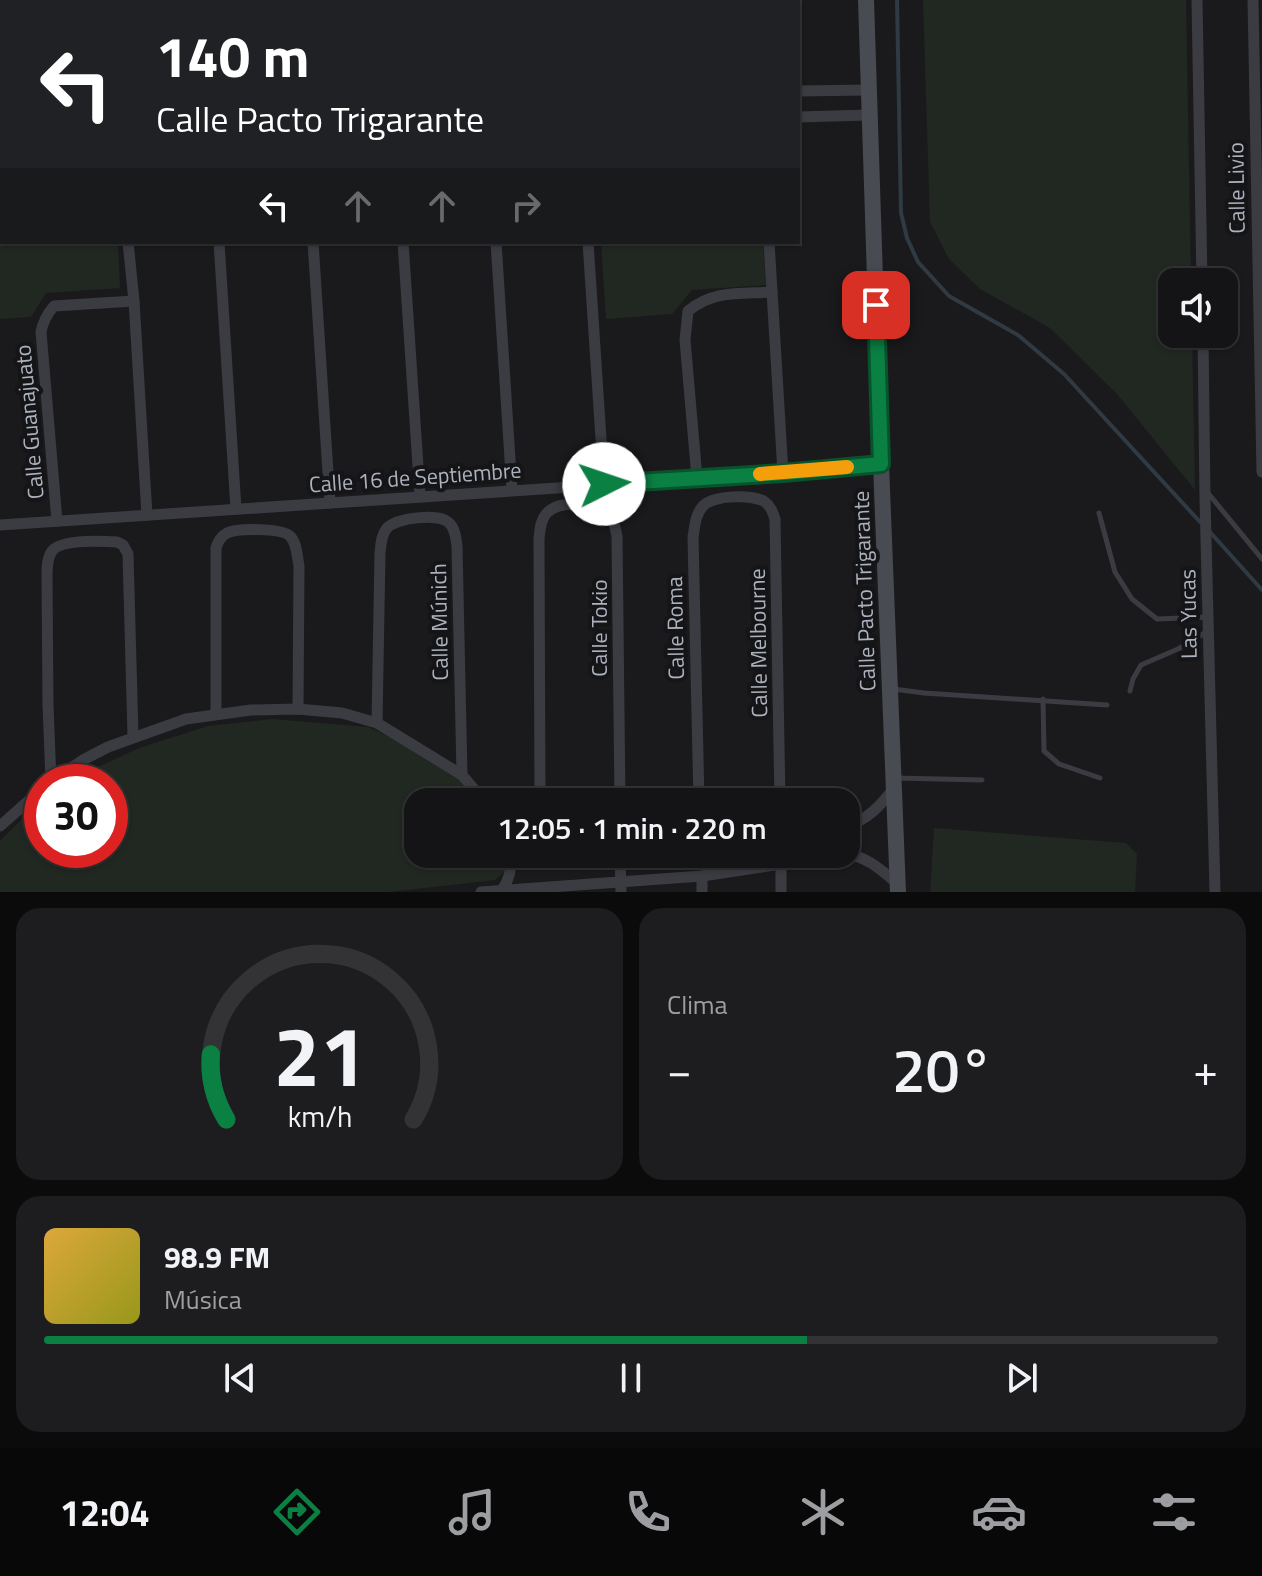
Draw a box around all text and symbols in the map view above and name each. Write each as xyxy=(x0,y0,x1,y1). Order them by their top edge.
text: 140 m xyxy=(156,14,309,99)
icon: left xyxy=(24,32,128,136)
text: Calle Pacto Trigarante xyxy=(156,91,484,146)
street label: Calle Livio xyxy=(1218,142,1254,234)
icon: left xyxy=(252,184,296,228)
icon: ahead xyxy=(336,184,380,228)
icon: ahead xyxy=(420,184,464,228)
icon: right xyxy=(504,184,548,228)
map controls xyxy=(1158,268,1238,348)
button: sound xyxy=(1158,268,1238,348)
pin xyxy=(842,271,910,339)
icon: arrive xyxy=(854,283,898,327)
street label: Calle Guanajuato xyxy=(5,343,53,501)
position arrow xyxy=(562,442,646,526)
street label: Calle 16 de Septiembre xyxy=(308,453,522,501)
street label: Calle Pacto Trigarante xyxy=(844,490,884,692)
street label: Calle Múnich xyxy=(421,563,457,681)
street label: Calle Melbourne xyxy=(740,568,776,718)
street label: Las Yucas xyxy=(1170,569,1206,659)
street label: Calle Roma xyxy=(657,576,693,680)
street label: Calle Tokio xyxy=(582,579,616,677)
speed limit sign: 30 xyxy=(24,764,128,868)
text: 12:05 · 1 min · 220 m xyxy=(497,805,767,851)
text: Clima xyxy=(667,985,728,1024)
text: 21 xyxy=(273,992,366,1118)
text: 20° xyxy=(892,1024,993,1115)
text: − xyxy=(667,1036,692,1103)
text: + xyxy=(1193,1036,1218,1103)
text: km/h xyxy=(287,1095,352,1138)
text: 98.9 FM xyxy=(164,1234,270,1280)
text: Música xyxy=(164,1280,242,1319)
icon: previous xyxy=(218,1356,262,1400)
icon: pause xyxy=(609,1356,653,1400)
icon: next xyxy=(1000,1356,1044,1400)
icon: directions xyxy=(269,1484,325,1540)
icon: music xyxy=(444,1484,500,1540)
icon: phone xyxy=(620,1484,676,1540)
icon: climate xyxy=(795,1484,851,1540)
icon: car xyxy=(971,1484,1027,1540)
icon: filters xyxy=(1146,1484,1202,1540)
text: 12:04 xyxy=(60,1485,150,1540)

